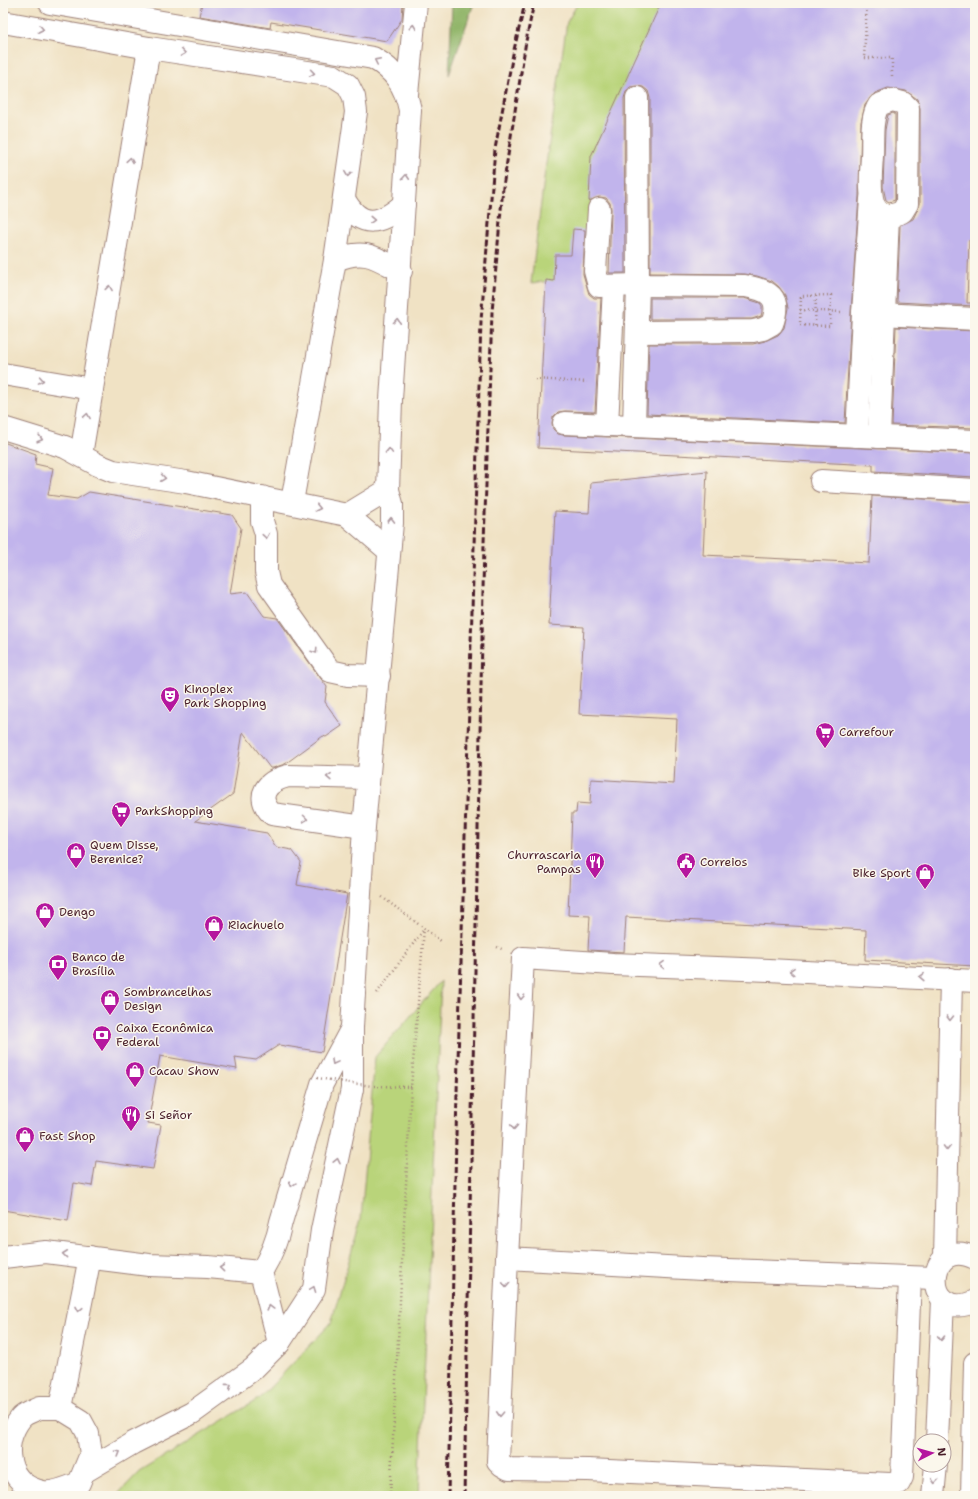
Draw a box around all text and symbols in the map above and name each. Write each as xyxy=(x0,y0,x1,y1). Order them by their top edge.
one-way arrow xyxy=(409,24,418,30)
one-way arrow xyxy=(38,25,44,33)
one-way arrow xyxy=(180,48,186,57)
one-way arrow xyxy=(374,58,381,65)
one-way arrow xyxy=(309,68,315,77)
one-way arrow xyxy=(125,157,134,163)
one-way arrow xyxy=(344,171,353,177)
one-way arrow xyxy=(401,174,410,180)
one-way arrow xyxy=(369,216,375,224)
one-way arrow xyxy=(104,285,113,291)
one-way arrow xyxy=(393,318,402,324)
one-way arrow xyxy=(38,376,45,384)
one-way arrow xyxy=(82,413,91,419)
one-way arrow xyxy=(37,435,44,443)
one-way arrow xyxy=(385,448,394,454)
one-way arrow xyxy=(160,473,166,482)
one-way arrow xyxy=(315,504,321,512)
one-way arrow xyxy=(387,517,396,523)
one-way arrow xyxy=(261,533,270,539)
one-way arrow xyxy=(310,646,317,653)
place label: Kinoplex Park Shopping xyxy=(184,681,266,711)
theatre icon: Kinoplex Park Shopping xyxy=(159,685,181,713)
supermarket icon: Carrefour xyxy=(814,721,836,749)
place label: Carrefour xyxy=(839,724,895,740)
one-way arrow xyxy=(326,773,332,781)
supermarket icon: ParkShopping xyxy=(110,800,132,828)
place label: ParkShopping xyxy=(135,803,213,819)
one-way arrow xyxy=(302,814,308,823)
place label: Quem Disse, Berenice? xyxy=(90,837,159,867)
shop icon: Quem Disse, Berenice? xyxy=(65,841,87,869)
place label: Churrascaria Pampas xyxy=(507,847,582,877)
restaurant icon: Churrascaria Pampas xyxy=(584,851,606,879)
public building icon: Correios xyxy=(675,851,697,879)
place label: Correios xyxy=(700,854,747,870)
shop icon: Bike Sport xyxy=(914,862,936,890)
place label: Bike Sport xyxy=(852,865,911,881)
shop icon: Dengo xyxy=(34,901,56,929)
place label: Dengo xyxy=(59,904,95,920)
shop icon: Riachuelo xyxy=(203,914,225,942)
place label: Riachuelo xyxy=(228,917,284,933)
place label: Banco de Brasília xyxy=(72,949,125,979)
bank icon: Banco de Brasília xyxy=(47,953,69,981)
one-way arrow xyxy=(659,961,665,970)
one-way arrow xyxy=(789,966,795,975)
one-way arrow xyxy=(919,973,925,982)
place label: Sombrancelhas Design xyxy=(124,984,212,1014)
shop icon: Sombrancelhas Design xyxy=(99,988,121,1016)
one-way arrow xyxy=(517,994,525,1000)
one-way arrow xyxy=(946,1015,954,1021)
place label: Caixa Econômica Federal xyxy=(116,1020,214,1050)
bank icon: Caixa Econômica Federal xyxy=(91,1024,113,1052)
one-way arrow xyxy=(331,1057,338,1065)
shop icon: Cacau Show xyxy=(124,1060,146,1088)
place label: Cacau Show xyxy=(149,1063,220,1079)
restaurant icon: Si Señor xyxy=(120,1104,142,1132)
place label: Si Señor xyxy=(145,1107,193,1123)
one-way arrow xyxy=(510,1124,518,1130)
shop icon: Fast Shop xyxy=(14,1125,36,1153)
place label: Fast Shop xyxy=(39,1128,96,1144)
one-way arrow xyxy=(943,1145,952,1151)
one-way arrow xyxy=(332,1158,340,1165)
one-way arrow xyxy=(288,1181,297,1188)
one-way arrow xyxy=(62,1250,68,1259)
one-way arrow xyxy=(219,1264,225,1273)
one-way arrow xyxy=(501,1282,510,1288)
one-way arrow xyxy=(308,1285,316,1292)
one-way arrow xyxy=(266,1304,275,1311)
one-way arrow xyxy=(76,1306,84,1312)
one-way arrow xyxy=(937,1335,945,1341)
one-way arrow xyxy=(225,1383,232,1391)
one-way arrow xyxy=(495,1411,504,1417)
north arrow xyxy=(912,1433,952,1473)
text: N xyxy=(934,1447,949,1457)
one-way arrow xyxy=(114,1450,121,1457)
one-way arrow xyxy=(930,1477,939,1484)

